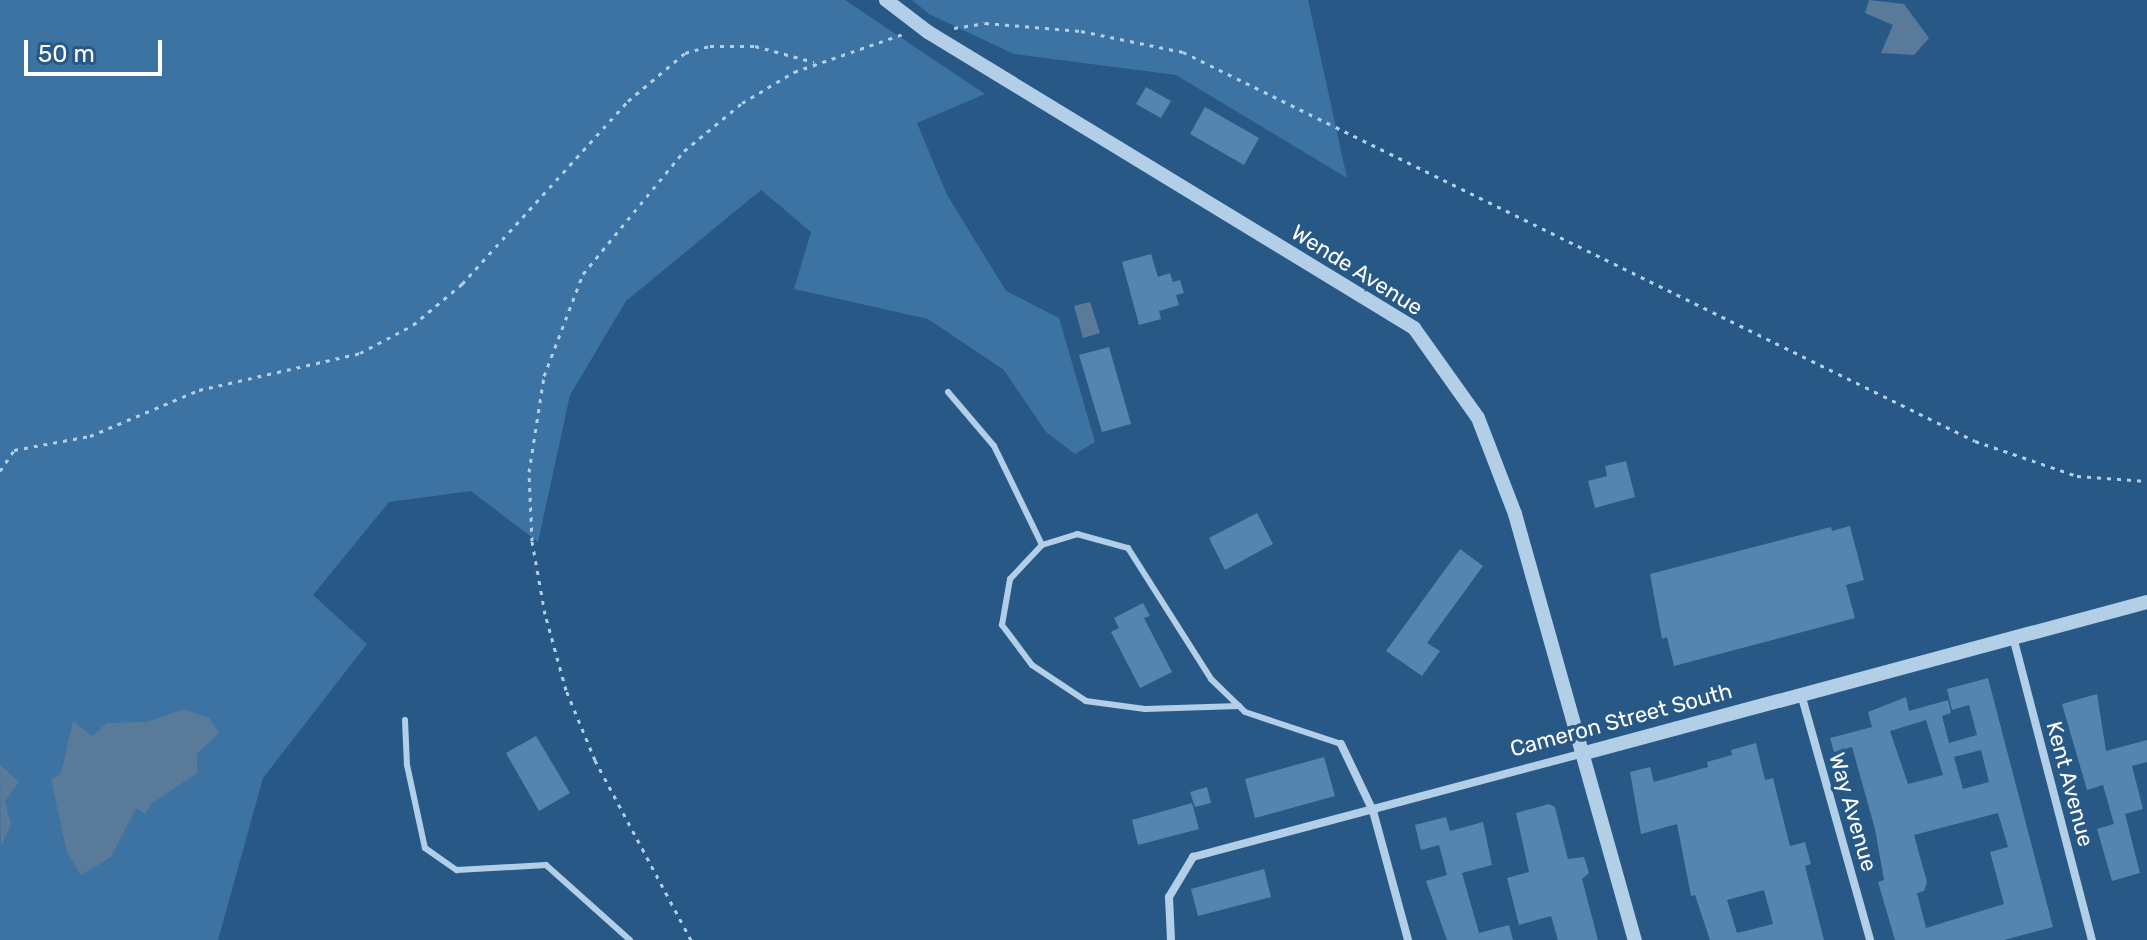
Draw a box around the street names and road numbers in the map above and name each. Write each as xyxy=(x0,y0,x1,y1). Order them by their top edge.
street label: Wende Avenue xyxy=(1286,219,1428,321)
street label: Cameron Street South xyxy=(1507,678,1735,762)
street label: Kent Avenue xyxy=(2041,718,2099,850)
street label: Way Avenue xyxy=(1823,749,1883,875)

